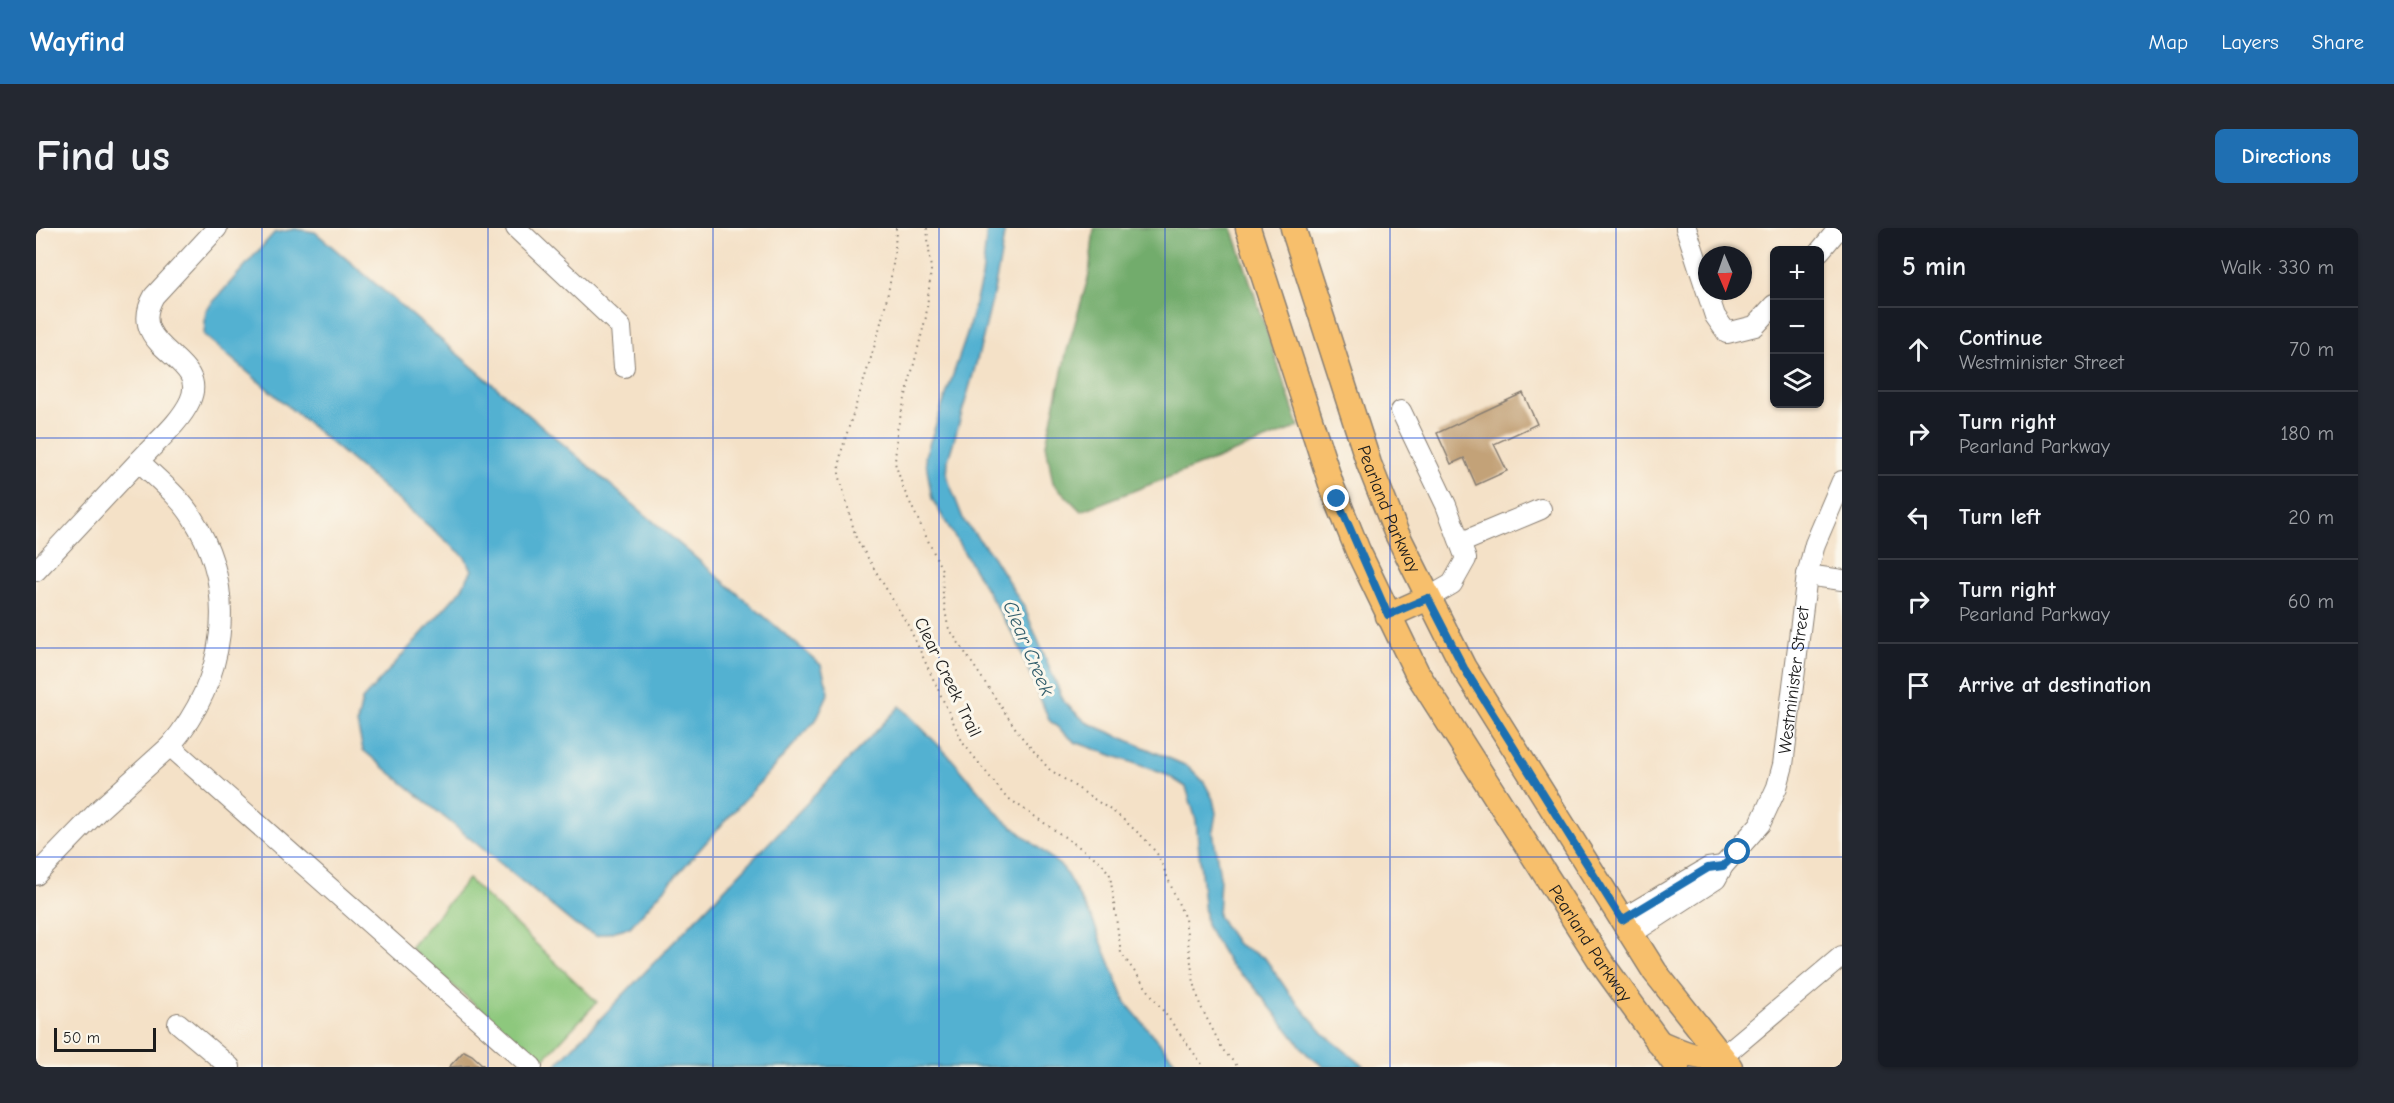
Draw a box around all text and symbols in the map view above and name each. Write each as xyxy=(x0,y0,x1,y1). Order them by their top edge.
text: Wayfind xyxy=(30,26,125,58)
text: Map xyxy=(2149,30,2188,54)
text: Layers xyxy=(2221,30,2279,54)
text: Share xyxy=(2312,30,2364,54)
button: Directions xyxy=(2215,129,2358,183)
text: Find us xyxy=(36,132,170,181)
north arrow xyxy=(1698,246,1752,300)
map controls xyxy=(1770,246,1824,408)
button: + xyxy=(1770,246,1824,300)
text: 5 min xyxy=(1902,252,1966,282)
text: Walk · 330 m xyxy=(2221,256,2334,279)
button: − xyxy=(1770,300,1824,354)
text: Continue xyxy=(1959,325,2042,351)
icon: ahead xyxy=(1902,333,1935,366)
text: 70 m xyxy=(2289,338,2334,361)
text: Westminister Street xyxy=(1959,351,2124,374)
button: layers xyxy=(1770,354,1824,408)
text: Turn right xyxy=(1959,409,2056,435)
icon: right xyxy=(1902,417,1935,450)
text: 180 m xyxy=(2280,422,2334,445)
text: Pearland Parkway xyxy=(1959,435,2110,458)
street label: Pearland Parkway xyxy=(1353,443,1425,577)
route end xyxy=(1323,485,1349,511)
icon: left xyxy=(1902,501,1935,534)
text: Turn left xyxy=(1959,504,2041,530)
text: 20 m xyxy=(2288,506,2334,529)
text: Turn right xyxy=(1959,577,2056,603)
icon: right xyxy=(1902,585,1935,618)
text: 60 m xyxy=(2288,590,2334,613)
water label: Clear Creek xyxy=(998,597,1059,699)
text: Pearland Parkway xyxy=(1959,603,2110,626)
street label: Westminister Street xyxy=(1774,604,1814,755)
street label: Clear Creek Trail xyxy=(909,614,986,741)
icon: arrive xyxy=(1902,669,1935,702)
text: Arrive at destination xyxy=(1959,672,2151,698)
route start xyxy=(1724,838,1750,864)
street label: Pearland Parkway xyxy=(1544,881,1637,1007)
scale bar xyxy=(54,1025,156,1052)
text: 50 m xyxy=(63,1029,100,1047)

